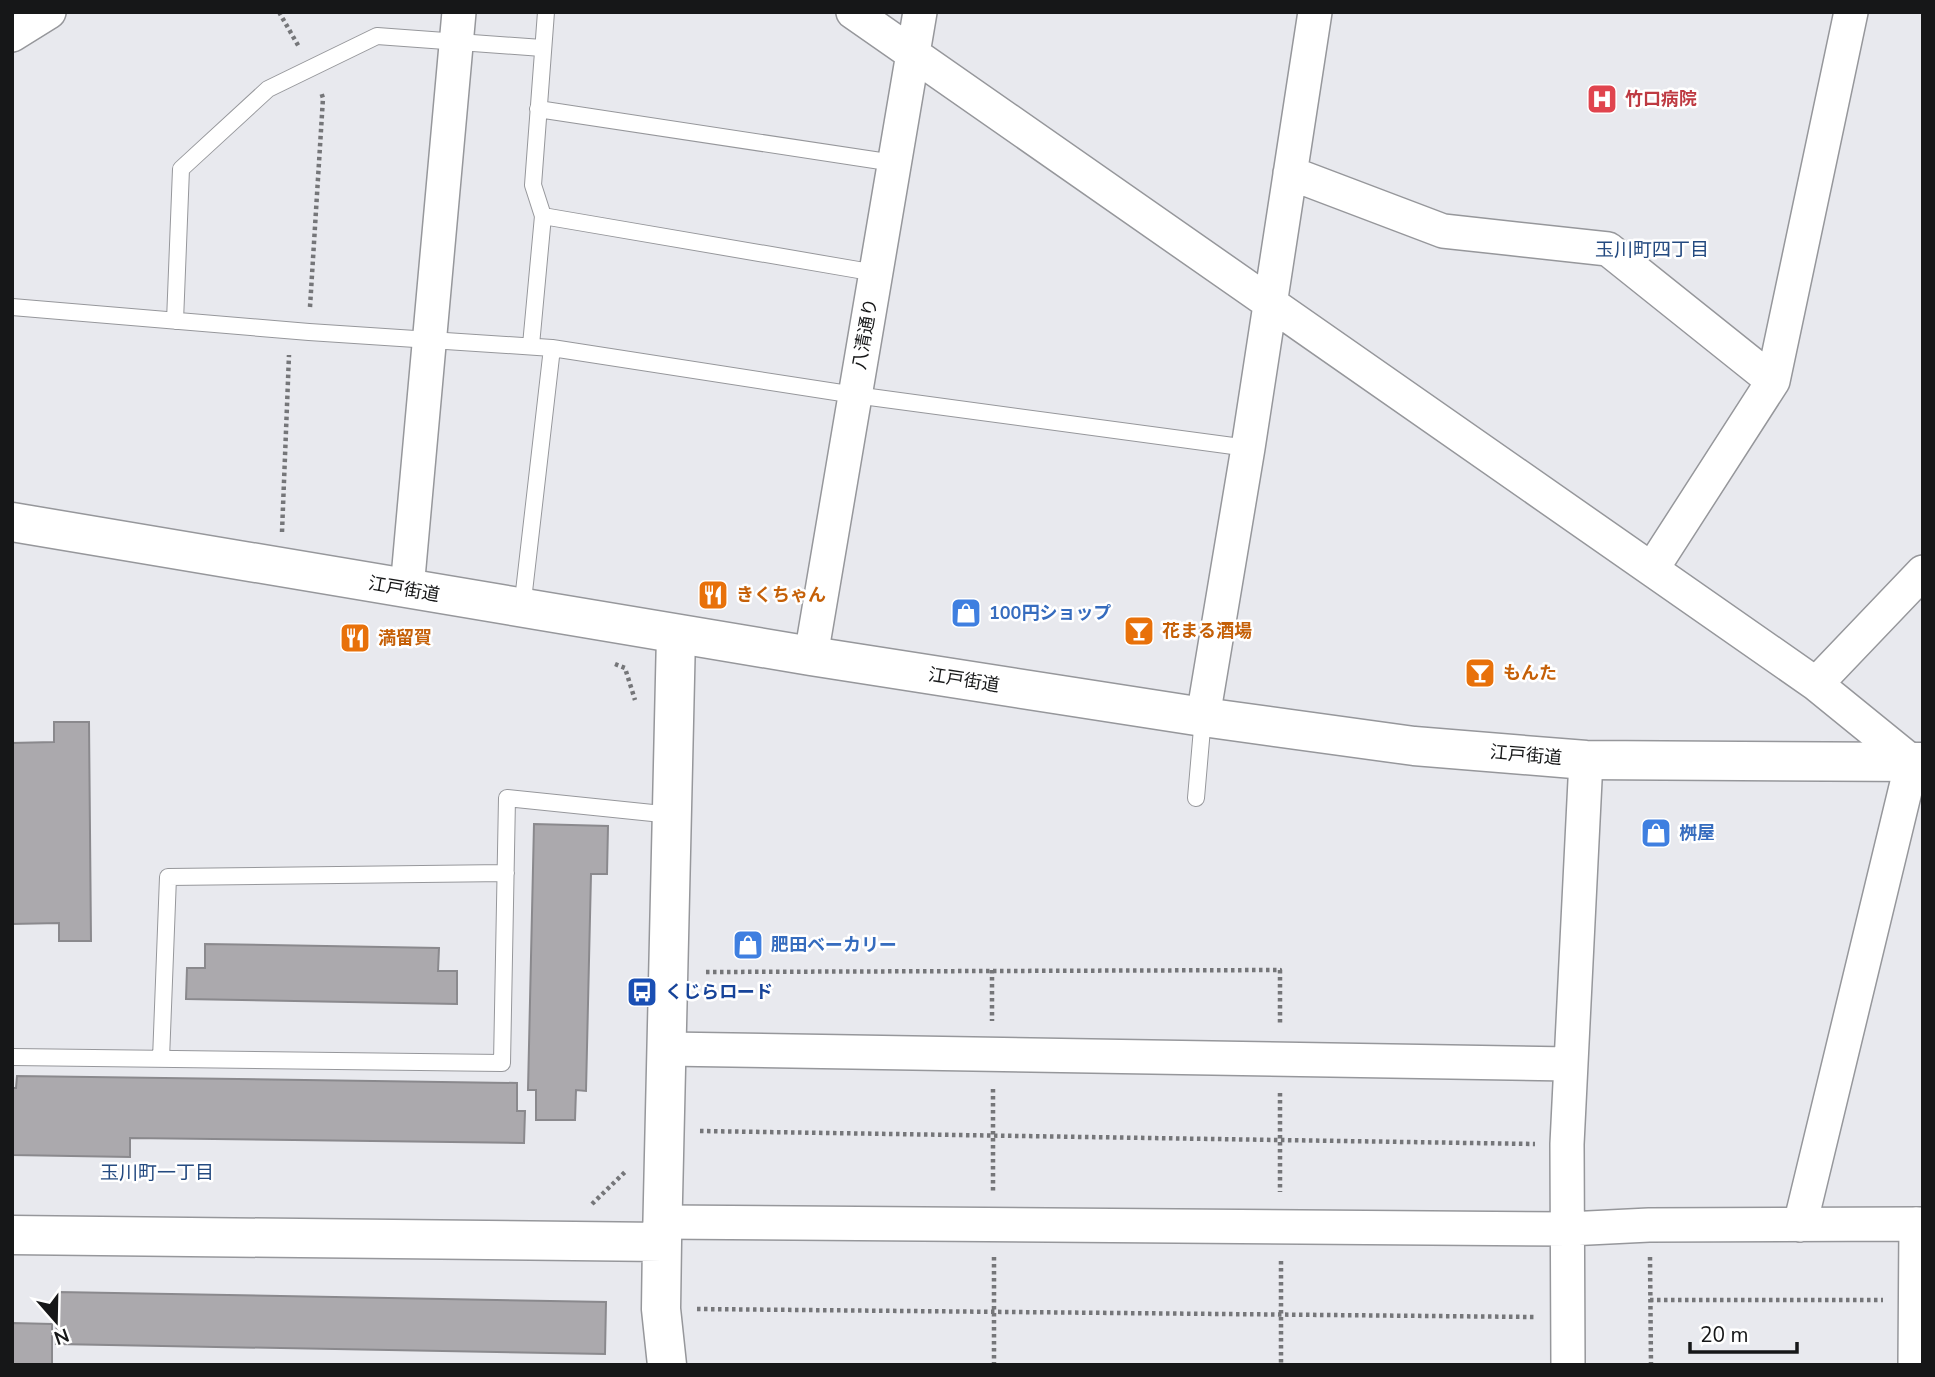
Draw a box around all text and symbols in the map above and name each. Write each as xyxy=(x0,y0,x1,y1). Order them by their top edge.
hospital icon: 竹口病院 xyxy=(1585,82,1619,116)
place label: 竹口病院 xyxy=(1625,87,1697,111)
district label: 玉川町四丁目 xyxy=(1595,237,1709,263)
street label: 八清通り xyxy=(847,296,883,372)
street label: 江戸街道 xyxy=(366,571,442,607)
restaurant icon: きくちゃん xyxy=(696,578,730,612)
place label: きくちゃん xyxy=(736,583,826,607)
shop icon: 100円ショップ xyxy=(949,596,983,630)
place label: 100円ショップ xyxy=(989,601,1111,625)
bar icon: 花まる酒場 xyxy=(1122,614,1156,648)
place label: 花まる酒場 xyxy=(1162,619,1252,643)
restaurant icon: 満留賀 xyxy=(338,621,372,655)
place label: 満留賀 xyxy=(378,626,432,650)
bar icon: もんた xyxy=(1463,656,1497,690)
place label: もんた xyxy=(1503,661,1557,685)
street label: 江戸街道 xyxy=(927,663,1001,697)
street label: 江戸街道 xyxy=(1489,740,1563,770)
shop icon: 桝屋 xyxy=(1639,816,1673,850)
place label: 桝屋 xyxy=(1679,821,1715,845)
shop icon: 肥田ベーカリー xyxy=(731,928,765,962)
place label: 肥田ベーカリー xyxy=(771,933,897,957)
bus stop icon: くじらロード xyxy=(625,975,659,1009)
place label: くじらロード xyxy=(665,980,773,1004)
district label: 玉川町一丁目 xyxy=(100,1160,214,1186)
north arrow xyxy=(21,1286,91,1356)
scale bar xyxy=(1690,1310,1797,1354)
text: N xyxy=(50,1321,73,1351)
text: 20 m xyxy=(1700,1321,1749,1349)

